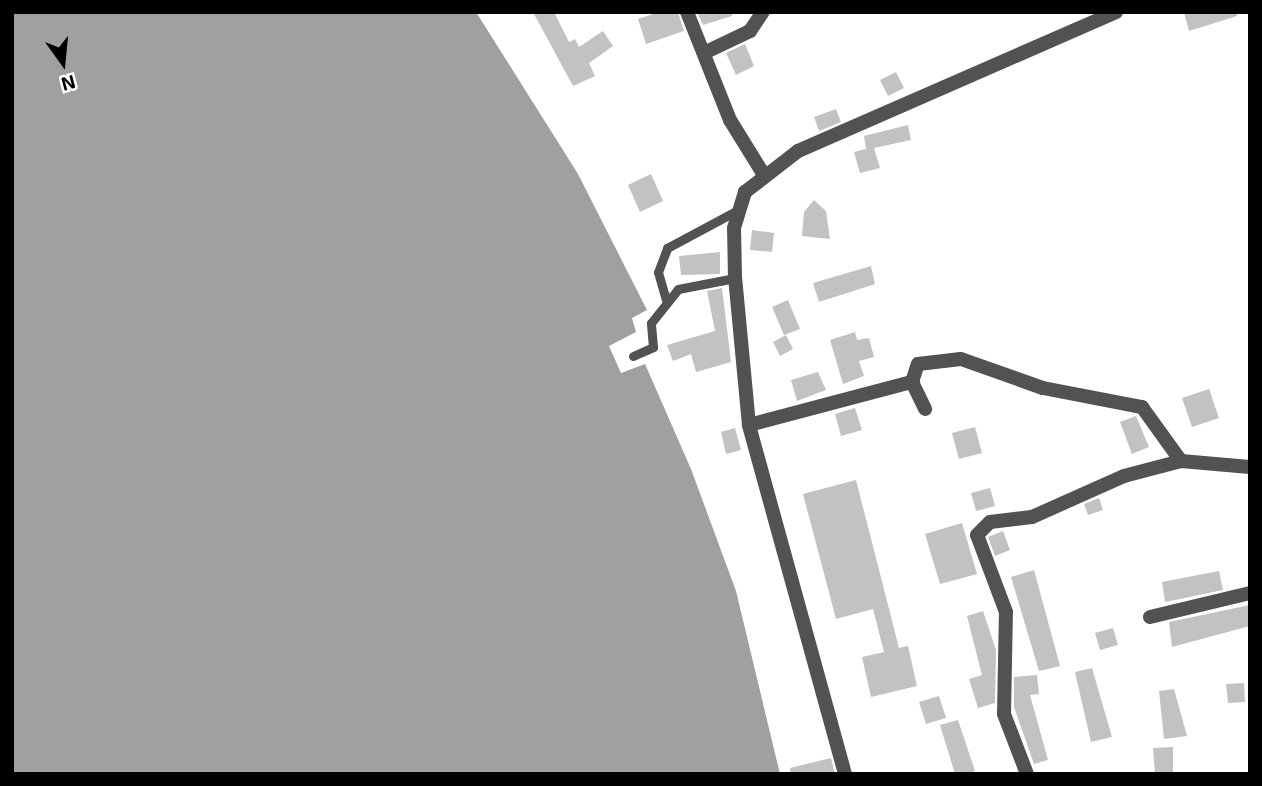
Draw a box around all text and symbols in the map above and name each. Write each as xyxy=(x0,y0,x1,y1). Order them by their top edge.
north arrow xyxy=(28,28,98,98)
text: N xyxy=(59,71,78,97)

